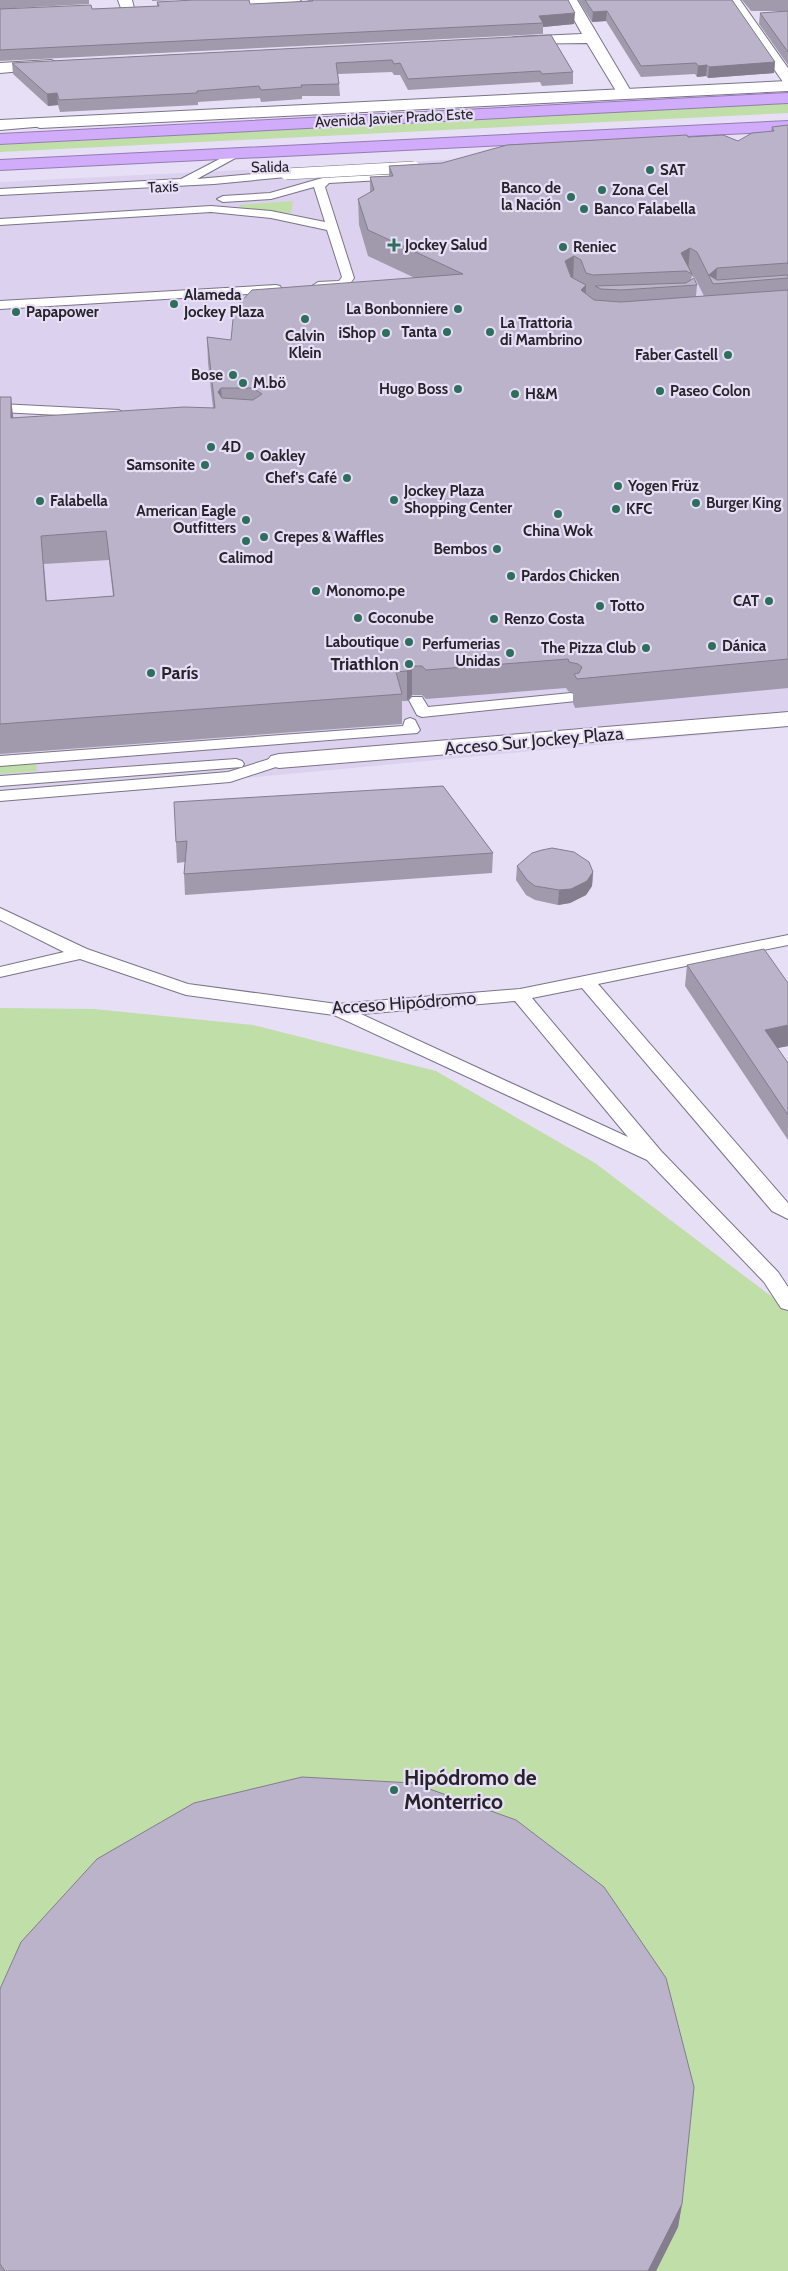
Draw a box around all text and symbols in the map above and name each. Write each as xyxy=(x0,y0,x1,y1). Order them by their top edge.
street label: Avenida Javier Prado Este xyxy=(314,105,474,131)
street label: Salida xyxy=(251,158,290,176)
place label: SAT xyxy=(660,161,686,179)
marker: SAT xyxy=(644,164,656,176)
street label: Taxis xyxy=(147,177,179,197)
place label: Banco de la Nación xyxy=(501,179,561,214)
place label: Zona Cel xyxy=(612,181,668,199)
marker: Zona Cel xyxy=(596,184,608,196)
marker: Banco de la Nación xyxy=(565,191,577,203)
place label: Banco Falabella xyxy=(594,200,696,218)
marker: Banco Falabella xyxy=(578,203,590,215)
place label: Jockey Salud xyxy=(404,236,487,254)
marker: Jockey Salud xyxy=(387,238,401,252)
place label: Reniec xyxy=(573,238,616,256)
marker: Reniec xyxy=(557,241,569,253)
place label: Alameda Jockey Plaza xyxy=(183,286,265,321)
marker: Alameda Jockey Plaza xyxy=(168,298,180,310)
place label: La Bonbonniere xyxy=(346,300,448,318)
place label: Papapower xyxy=(26,303,99,321)
marker: La Bonbonniere xyxy=(452,303,464,315)
marker: Papapower xyxy=(10,306,22,318)
marker: Calvin Klein xyxy=(299,313,311,325)
place label: La Trattoria di Mambrino xyxy=(500,314,583,349)
place label: Tanta xyxy=(401,323,438,341)
place label: iShop xyxy=(339,324,376,342)
marker: Tanta xyxy=(441,326,453,338)
marker: La Trattoria di Mambrino xyxy=(484,326,496,338)
place label: Calvin Klein xyxy=(285,327,325,362)
marker: iShop xyxy=(380,327,392,339)
place label: Faber Castell xyxy=(635,346,718,364)
marker: Faber Castell xyxy=(722,349,734,361)
place label: Bose xyxy=(191,366,223,384)
marker: Bose xyxy=(227,369,239,381)
place label: M.bö xyxy=(253,374,286,392)
marker: M.bö xyxy=(237,377,249,389)
place label: Hugo Boss xyxy=(379,380,448,398)
place label: Paseo Colon xyxy=(670,382,750,400)
marker: Hugo Boss xyxy=(452,383,464,395)
place label: H&M xyxy=(525,385,558,403)
marker: Paseo Colon xyxy=(654,385,666,397)
marker: H&M xyxy=(509,388,521,400)
place label: 4D xyxy=(221,438,241,456)
marker: 4D xyxy=(205,441,217,453)
place label: Oakley xyxy=(260,447,307,465)
marker: Oakley xyxy=(244,450,256,462)
place label: Samsonite xyxy=(126,456,195,474)
marker: Samsonite xyxy=(199,459,211,471)
place label: Chef's Café xyxy=(265,469,337,487)
marker: Chef's Café xyxy=(341,472,353,484)
place label: Yogen Früz xyxy=(627,477,699,495)
marker: Yogen Früz xyxy=(612,480,624,492)
place label: Jockey Plaza Shopping Center xyxy=(403,482,512,517)
place label: Falabella xyxy=(50,492,108,510)
marker: Jockey Plaza Shopping Center xyxy=(388,494,400,506)
place label: Burger King xyxy=(706,494,782,512)
marker: Falabella xyxy=(34,495,46,507)
marker: Burger King xyxy=(690,497,702,509)
place label: KFC xyxy=(626,500,652,518)
place label: American Eagle Outfitters xyxy=(136,502,236,537)
marker: KFC xyxy=(610,503,622,515)
marker: China Wok xyxy=(552,508,564,520)
marker: American Eagle Outfitters xyxy=(240,514,252,526)
place label: China Wok xyxy=(523,522,594,540)
place label: Crepes & Waffles xyxy=(274,528,384,546)
marker: Crepes & Waffles xyxy=(258,531,270,543)
marker: Calimod xyxy=(240,535,252,547)
place label: Bembos xyxy=(433,540,487,558)
marker: Bembos xyxy=(491,543,503,555)
place label: Calimod xyxy=(219,549,273,567)
place label: Pardos Chicken xyxy=(521,567,620,585)
marker: Pardos Chicken xyxy=(505,570,517,582)
place label: Monomo.pe xyxy=(326,582,405,600)
marker: Monomo.pe xyxy=(310,585,322,597)
place label: CAT xyxy=(733,592,760,610)
marker: CAT xyxy=(763,595,775,607)
place label: Totto xyxy=(610,597,645,615)
marker: Totto xyxy=(594,600,606,612)
place label: Coconube xyxy=(368,609,434,627)
place label: Renzo Costa xyxy=(504,610,585,628)
marker: Coconube xyxy=(352,612,364,624)
marker: Renzo Costa xyxy=(488,613,500,625)
place label: Laboutique xyxy=(325,633,399,651)
place label: Perfumerias Unidas xyxy=(422,635,500,670)
marker: Laboutique xyxy=(403,636,415,648)
place label: Dánica xyxy=(722,637,767,655)
place label: The Pizza Club xyxy=(541,639,636,657)
marker: Dánica xyxy=(706,640,718,652)
marker: The Pizza Club xyxy=(640,642,652,654)
marker: Perfumerias Unidas xyxy=(504,647,516,659)
place label: Triathlon xyxy=(330,653,399,675)
marker: Triathlon xyxy=(403,658,415,670)
place label: París xyxy=(161,662,199,684)
marker: París xyxy=(145,667,157,679)
street label: Acceso Sur Jockey Plaza xyxy=(444,722,625,760)
street label: Acceso Hipódromo xyxy=(331,987,477,1019)
place label: Hipódromo de Monterrico xyxy=(404,1765,537,1814)
marker: Hipódromo de Monterrico xyxy=(388,1784,400,1796)

